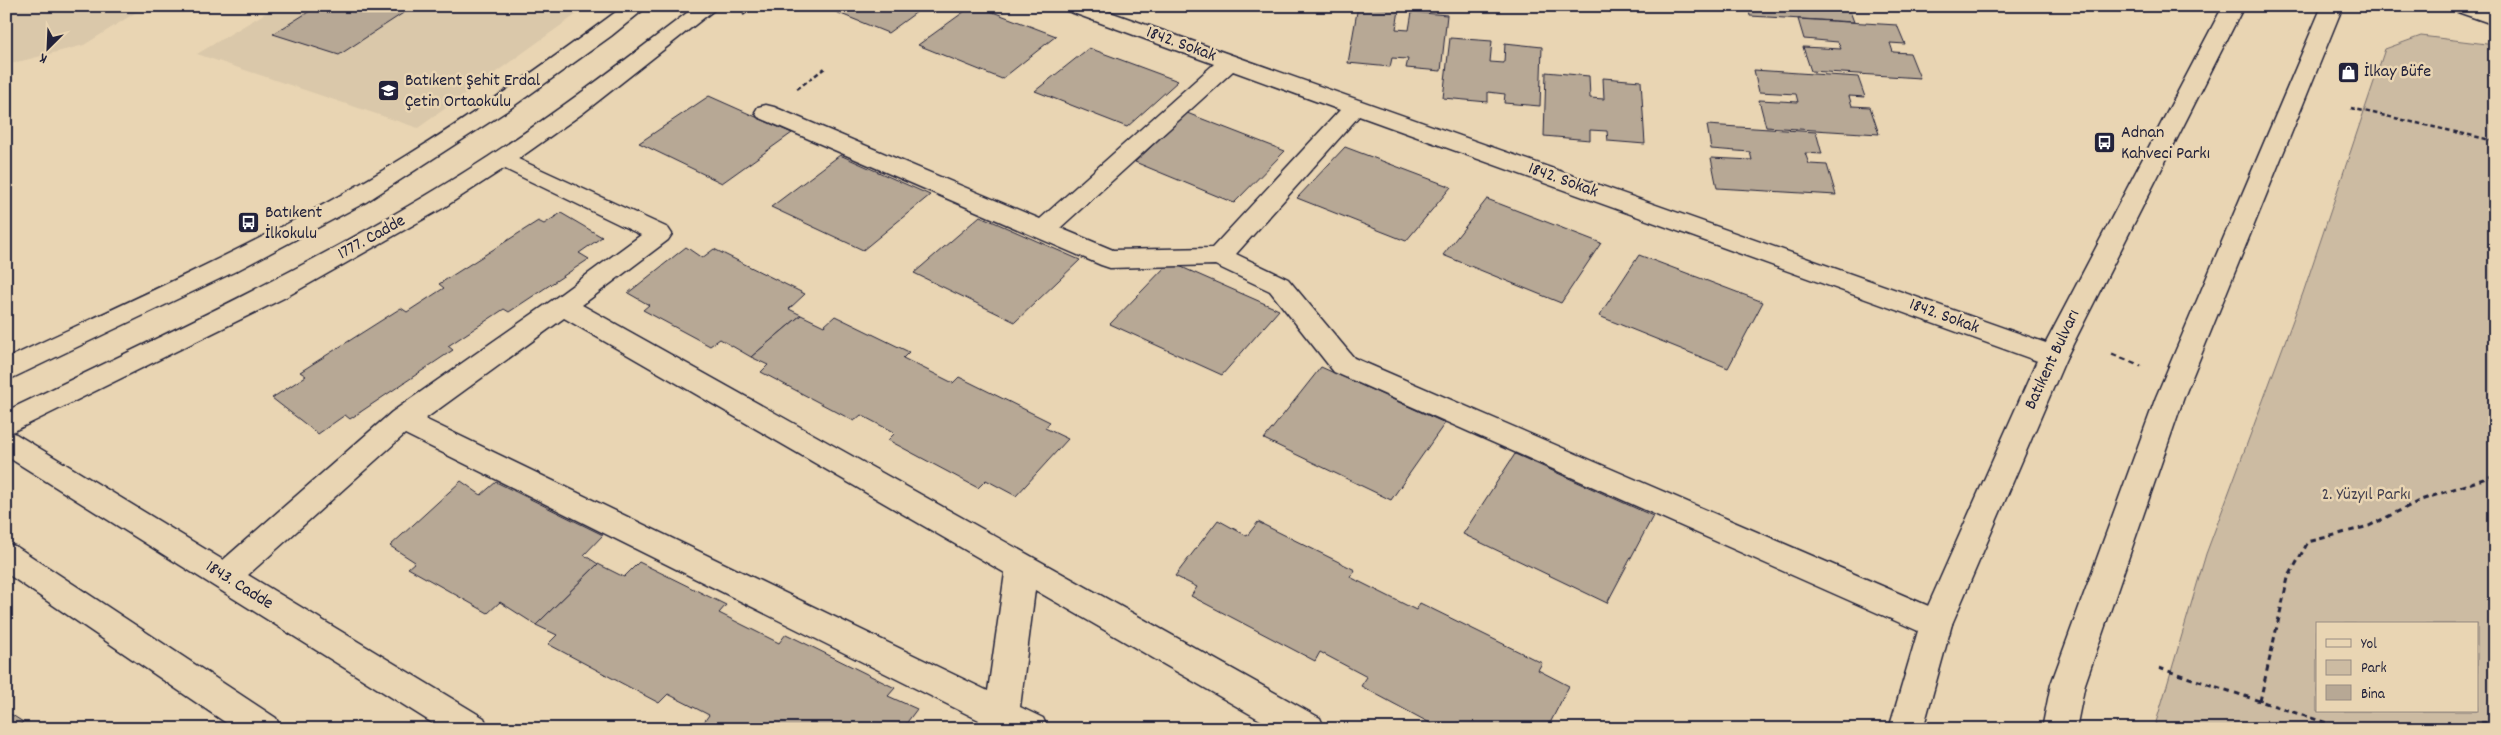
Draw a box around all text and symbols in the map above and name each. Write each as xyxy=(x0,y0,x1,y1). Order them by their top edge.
street label: 1842. Sokak xyxy=(1143,21,1219,69)
north arrow xyxy=(22,22,72,72)
text: K xyxy=(36,47,51,68)
shop icon: İlkay Büfe xyxy=(2336,60,2360,84)
place label: İlkay Büfe xyxy=(2364,60,2431,85)
place label: Batıkent Şehit Erdal Çetin Ortaokulu xyxy=(405,69,541,115)
school or university icon: Batıkent Şehit Erdal Çetin Ortaokulu xyxy=(377,79,401,103)
place label: Adnan Kahveci Parkı xyxy=(2121,121,2210,167)
bus stop icon: Adnan Kahveci Parkı xyxy=(2093,131,2117,155)
street label: 1842. Sokak xyxy=(1525,157,1601,205)
place label: Batıkent İlkokulu xyxy=(265,201,323,247)
street label: 1777. Cadde xyxy=(334,209,410,267)
bus stop icon: Batıkent İlkokulu xyxy=(237,211,261,235)
street label: 1842. Sokak xyxy=(1906,293,1982,341)
street label: Batıkent Bulvarı xyxy=(2019,306,2087,414)
park label: 2. Yüzyıl Parkı xyxy=(2321,483,2411,508)
street label: 1843. Cadde xyxy=(200,555,278,617)
legend xyxy=(2316,622,2478,712)
text: Yol xyxy=(2361,634,2377,656)
text: Park xyxy=(2361,658,2387,680)
text: Bina xyxy=(2361,684,2386,706)

